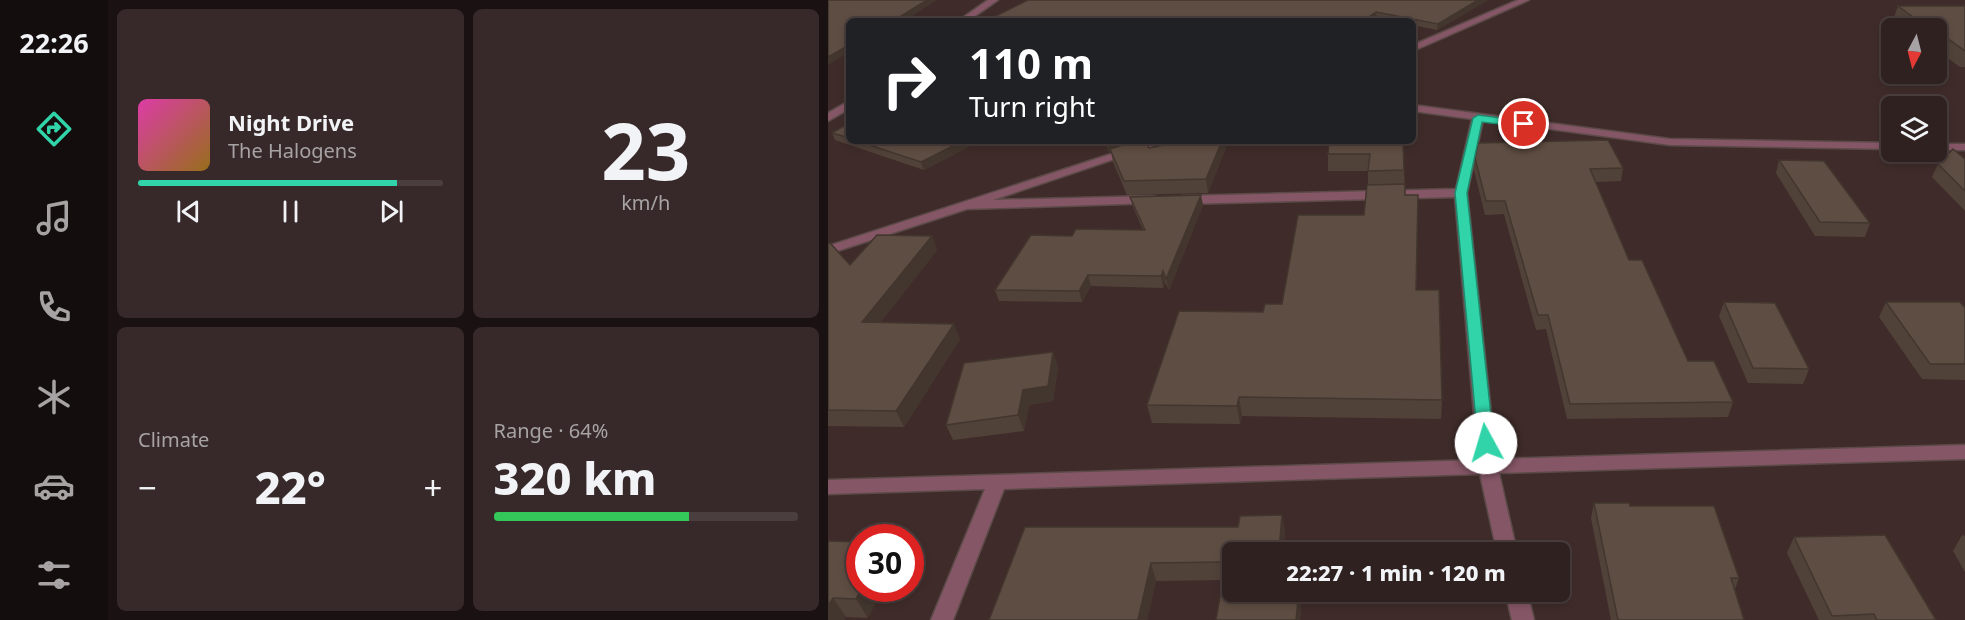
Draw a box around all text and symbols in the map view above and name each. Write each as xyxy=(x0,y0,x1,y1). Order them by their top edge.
north arrow xyxy=(1881,18,1947,84)
map controls xyxy=(1881,18,1947,162)
text: 22:26 xyxy=(19,24,89,61)
text: 110 m xyxy=(969,34,1093,91)
icon: right xyxy=(870,42,948,120)
text: Turn right xyxy=(969,88,1095,125)
button: layers xyxy=(1881,96,1947,162)
text: 23 xyxy=(601,97,690,203)
pin xyxy=(1498,98,1549,149)
text: Night Drive xyxy=(228,107,354,137)
icon: arrive xyxy=(1507,107,1540,140)
icon: directions xyxy=(33,108,75,150)
text: The Halogens xyxy=(228,137,357,164)
text: km/h xyxy=(621,189,670,216)
icon: previous xyxy=(172,195,205,228)
icon: pause xyxy=(274,195,307,228)
icon: next xyxy=(375,195,408,228)
icon: music xyxy=(33,197,75,239)
icon: phone xyxy=(33,286,75,328)
icon: climate xyxy=(33,376,75,418)
position arrow xyxy=(1454,411,1518,475)
text: Range · 64% xyxy=(494,417,608,444)
text: Climate xyxy=(138,426,209,453)
text: 320 km xyxy=(494,447,656,508)
text: 22° xyxy=(255,456,326,517)
icon: car xyxy=(33,465,75,507)
text: − xyxy=(138,465,157,510)
text: + xyxy=(424,465,443,510)
speed limit sign: 30 xyxy=(846,524,924,602)
icon: filters xyxy=(33,554,75,596)
text: 22:27 · 1 min · 120 m xyxy=(1286,557,1506,587)

